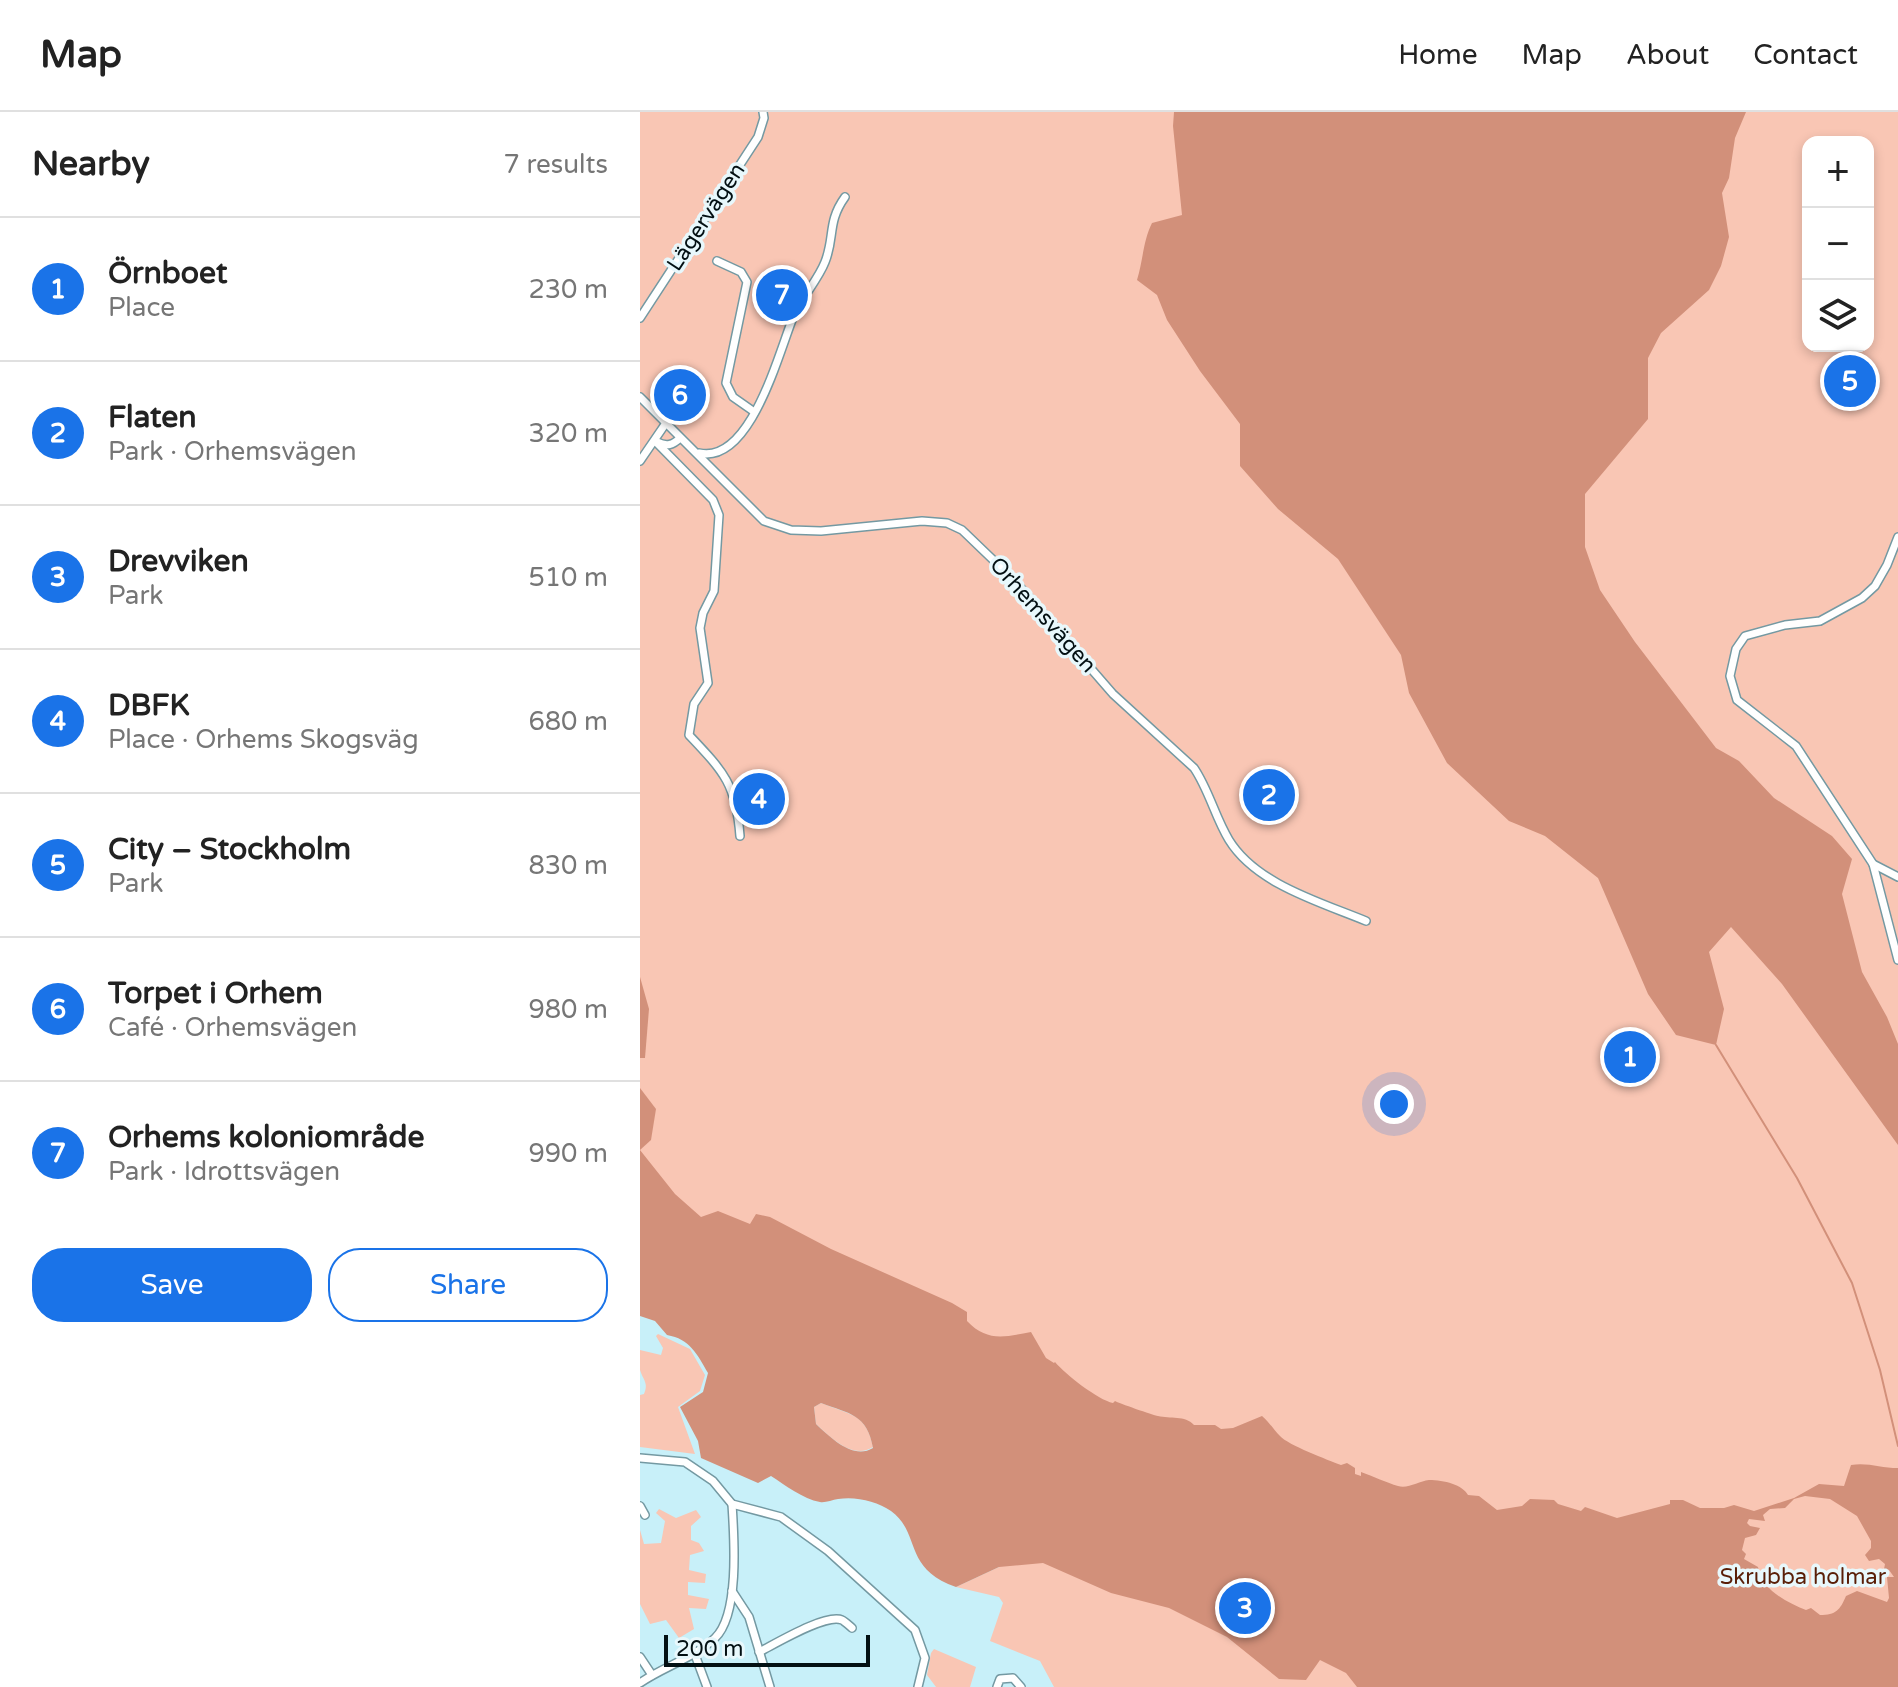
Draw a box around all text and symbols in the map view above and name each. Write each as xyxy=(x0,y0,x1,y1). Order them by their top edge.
text: Map xyxy=(40,32,122,78)
text: Home xyxy=(1398,38,1478,72)
text: Map xyxy=(1522,38,1582,72)
text: About xyxy=(1626,38,1709,72)
text: Contact xyxy=(1753,38,1858,72)
map controls xyxy=(1802,136,1874,352)
button: + xyxy=(1802,136,1874,208)
text: Nearby xyxy=(32,144,150,185)
text: 7 results xyxy=(503,149,608,180)
street label: Lägervägen xyxy=(661,158,751,276)
button: − xyxy=(1802,208,1874,280)
text: Örnboet xyxy=(108,255,227,292)
pin: 7 xyxy=(756,265,808,325)
text: 1 xyxy=(50,274,66,305)
text: 230 m xyxy=(528,274,608,305)
button: layers xyxy=(1802,280,1874,352)
text: Place xyxy=(108,292,175,323)
pin: 5 xyxy=(1824,351,1876,411)
pin: 6 xyxy=(654,365,706,425)
text: Flaten xyxy=(108,399,197,436)
text: 2 xyxy=(50,418,66,449)
text: 320 m xyxy=(528,418,608,449)
text: Park · Orhemsvägen xyxy=(108,436,357,467)
text: Drevviken xyxy=(108,543,249,580)
street label: Orhemsvägen xyxy=(984,552,1102,678)
text: 3 xyxy=(50,562,66,593)
text: 510 m xyxy=(528,562,608,593)
text: Park xyxy=(108,580,164,611)
text: DBFK xyxy=(108,687,190,724)
text: 4 xyxy=(50,706,66,737)
text: 680 m xyxy=(528,706,608,737)
text: Place · Orhems Skogsväg xyxy=(108,724,419,755)
pin: 2 xyxy=(1243,765,1295,825)
pin: 4 xyxy=(733,769,785,829)
text: City – Stockholm xyxy=(108,831,351,868)
text: 5 xyxy=(50,850,66,881)
text: 830 m xyxy=(528,850,608,881)
text: Park xyxy=(108,868,164,899)
text: Torpet i Orhem xyxy=(108,975,323,1012)
text: 6 xyxy=(50,994,66,1025)
text: 980 m xyxy=(528,994,608,1025)
text: Café · Orhemsvägen xyxy=(108,1012,357,1043)
pin: 1 xyxy=(1604,1027,1656,1087)
your location xyxy=(1374,1084,1414,1124)
text: Orhems koloniområde xyxy=(108,1119,424,1156)
text: 7 xyxy=(50,1138,66,1169)
text: 990 m xyxy=(528,1138,608,1169)
text: Park · Idrottsvägen xyxy=(108,1156,340,1187)
button: Save xyxy=(32,1248,312,1322)
button: Share xyxy=(328,1248,608,1322)
park label: Skrubba holmar xyxy=(1720,1564,1887,1590)
pin: 3 xyxy=(1219,1578,1271,1638)
scale bar xyxy=(664,1631,870,1667)
text: 200 m xyxy=(676,1636,743,1662)

